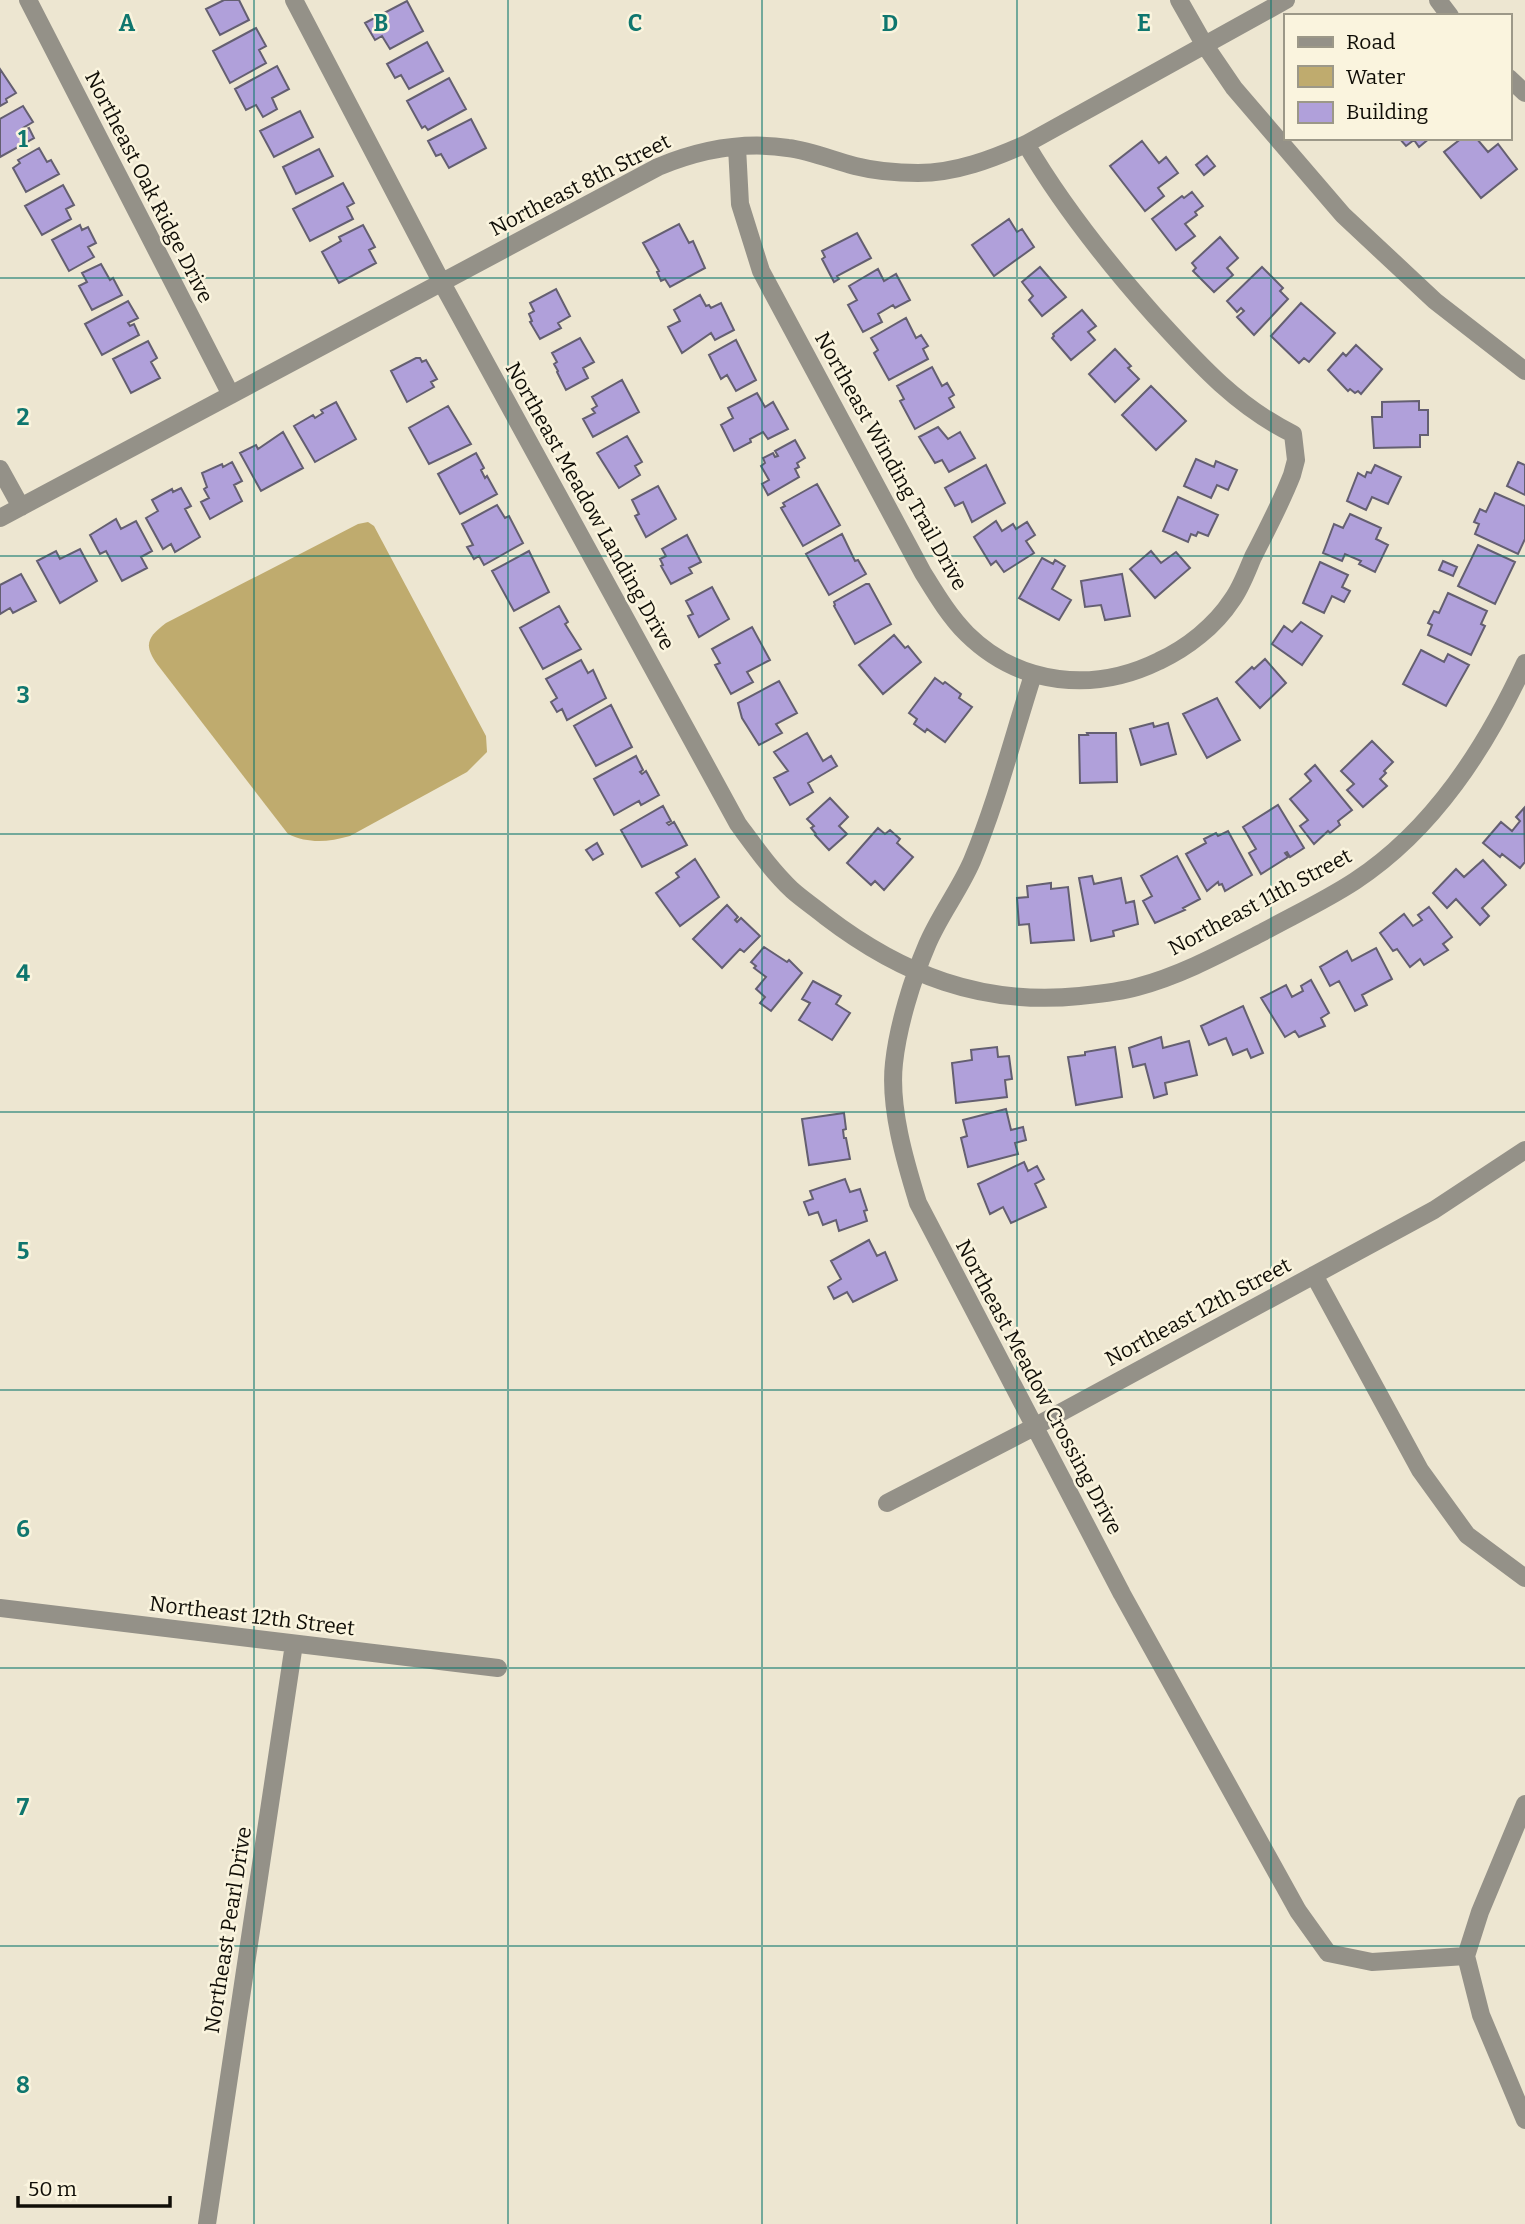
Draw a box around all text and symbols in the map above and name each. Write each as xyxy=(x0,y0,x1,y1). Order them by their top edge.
text: A xyxy=(119,9,136,37)
text: B xyxy=(374,9,388,37)
text: C xyxy=(628,9,642,37)
text: D xyxy=(882,9,898,37)
text: E xyxy=(1137,9,1151,37)
legend xyxy=(1284,14,1511,140)
text: Road xyxy=(1346,29,1395,55)
text: Water xyxy=(1346,64,1405,90)
street label: Northeast Oak Ridge Drive xyxy=(79,67,219,307)
text: Building xyxy=(1346,99,1429,125)
text: 1 xyxy=(18,125,28,153)
street label: Northeast 8th Street xyxy=(485,128,675,242)
street label: Northeast Winding Trail Drive xyxy=(809,327,973,595)
street label: Northeast Meadow Landing Drive xyxy=(500,357,680,655)
text: 2 xyxy=(17,403,30,431)
text: 3 xyxy=(16,681,30,709)
street label: Northeast 11th Street xyxy=(1164,842,1356,961)
text: 4 xyxy=(16,959,30,987)
street label: Northeast Meadow Crossing Drive xyxy=(950,1235,1128,1539)
text: 5 xyxy=(17,1237,29,1265)
street label: Northeast 12th Street xyxy=(1101,1252,1296,1372)
text: 6 xyxy=(16,1515,30,1543)
street label: Northeast 12th Street xyxy=(148,1590,357,1642)
text: 7 xyxy=(17,1793,30,1821)
street label: Northeast Pearl Drive xyxy=(199,1825,257,2035)
text: 8 xyxy=(16,2071,30,2099)
scale bar xyxy=(18,2164,170,2208)
text: 50 m xyxy=(28,2176,77,2202)

